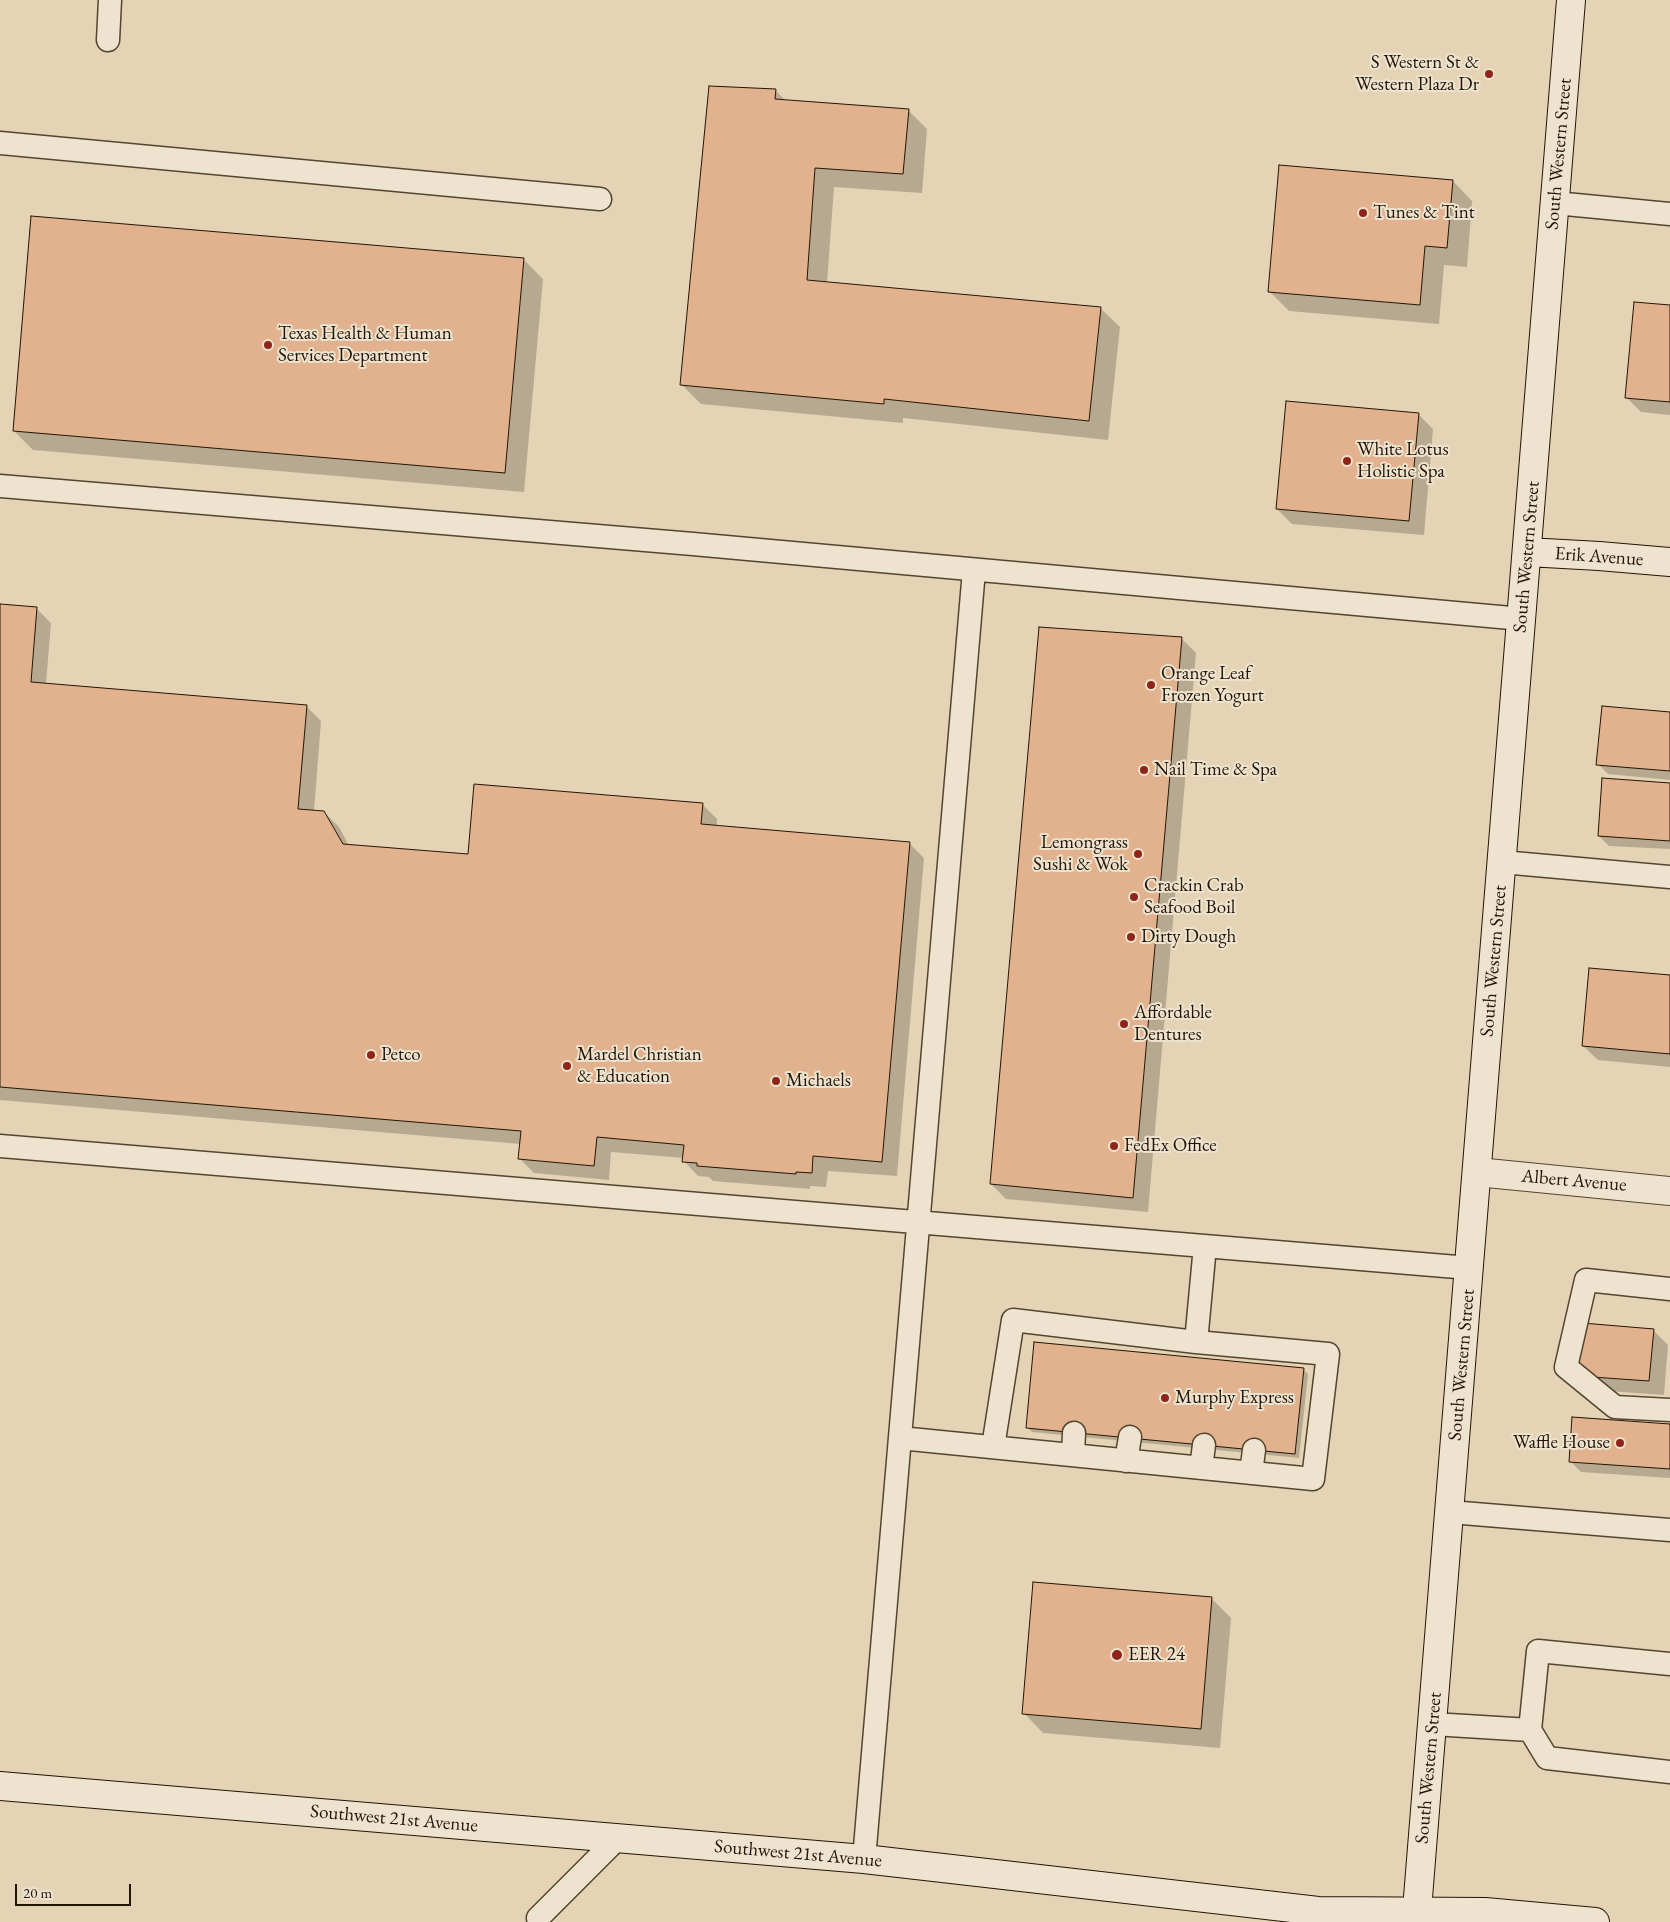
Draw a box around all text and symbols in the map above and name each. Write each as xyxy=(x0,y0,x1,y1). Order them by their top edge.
place label: S Western St & Western Plaza Dr xyxy=(1355,52,1479,96)
marker: S Western St & Western Plaza Dr xyxy=(1483,68,1495,80)
street label: South Western Street xyxy=(1541,77,1577,231)
place label: Tunes & Tint xyxy=(1373,202,1475,224)
marker: Tunes & Tint xyxy=(1357,207,1369,219)
place label: Texas Health & Human Services Department xyxy=(278,323,452,367)
marker: Texas Health & Human Services Department xyxy=(262,339,274,351)
place label: White Lotus Holistic Spa xyxy=(1357,439,1449,483)
marker: White Lotus Holistic Spa xyxy=(1341,455,1353,467)
street label: South Western Street xyxy=(1509,480,1545,634)
street label: Erik Avenue xyxy=(1554,543,1644,571)
place label: Orange Leaf Frozen Yogurt xyxy=(1161,663,1264,707)
marker: Orange Leaf Frozen Yogurt xyxy=(1145,679,1157,691)
place label: Nail Time & Spa xyxy=(1154,759,1277,781)
marker: Nail Time & Spa xyxy=(1138,764,1150,776)
place label: Lemongrass Sushi & Wok xyxy=(1033,832,1128,876)
marker: Lemongrass Sushi & Wok xyxy=(1132,848,1144,860)
place label: Crackin Crab Seafood Boil xyxy=(1144,875,1244,919)
street label: South Western Street xyxy=(1476,884,1512,1038)
marker: Crackin Crab Seafood Boil xyxy=(1128,891,1140,903)
place label: Dirty Dough xyxy=(1141,926,1236,948)
marker: Dirty Dough xyxy=(1125,931,1137,943)
place label: Affordable Dentures xyxy=(1134,1002,1212,1046)
marker: Affordable Dentures xyxy=(1118,1018,1130,1030)
place label: Petco xyxy=(381,1044,421,1066)
place label: Mardel Christian & Education xyxy=(577,1044,702,1088)
marker: Petco xyxy=(365,1049,377,1061)
marker: Mardel Christian & Education xyxy=(561,1060,573,1072)
place label: Michaels xyxy=(786,1070,851,1092)
marker: Michaels xyxy=(770,1075,782,1087)
place label: FedEx Office xyxy=(1124,1135,1217,1157)
marker: FedEx Office xyxy=(1108,1140,1120,1152)
street label: Albert Avenue xyxy=(1520,1165,1628,1197)
street label: South Western Street xyxy=(1444,1288,1480,1442)
place label: Murphy Express xyxy=(1175,1387,1294,1409)
marker: Murphy Express xyxy=(1159,1392,1171,1404)
place label: Waffle House xyxy=(1513,1432,1610,1454)
marker: Waffle House xyxy=(1614,1437,1626,1449)
place label: EER 24 xyxy=(1128,1644,1185,1666)
marker: EER 24 xyxy=(1110,1648,1124,1662)
street label: South Western Street xyxy=(1411,1691,1447,1845)
street label: Southwest 21st Avenue xyxy=(309,1800,479,1838)
street label: Southwest 21st Avenue xyxy=(713,1835,883,1873)
scale bar xyxy=(18,1874,134,1906)
text: 20 m xyxy=(23,1883,52,1902)

